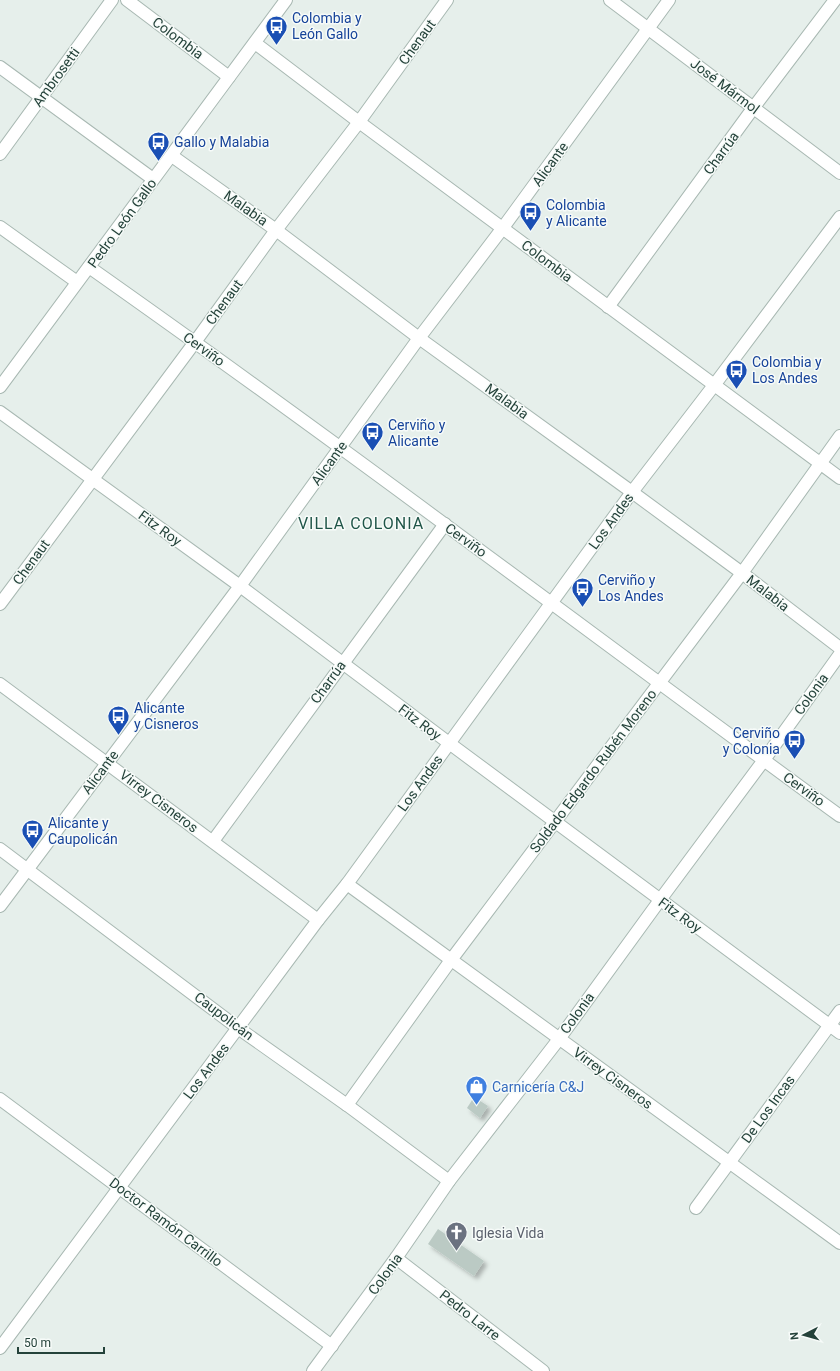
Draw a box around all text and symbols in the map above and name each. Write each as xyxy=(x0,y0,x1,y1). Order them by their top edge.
place label: Colombia y León Gallo xyxy=(292,10,362,42)
bus stop icon: Colombia y León Gallo xyxy=(264,13,290,46)
street label: Colombia xyxy=(149,14,207,62)
street label: Chenaut xyxy=(395,16,439,68)
street label: Ambrosetti xyxy=(29,44,83,110)
street label: José Mármol xyxy=(687,55,763,117)
street label: Charrúa xyxy=(700,128,742,178)
bus stop icon: Gallo y Malabia xyxy=(145,129,171,162)
place label: Gallo y Malabia xyxy=(174,134,269,150)
street label: Alicante xyxy=(529,139,571,189)
street label: Pedro León Gallo xyxy=(84,175,160,271)
street label: Malabia xyxy=(221,187,271,229)
place label: Colombia y Alicante xyxy=(546,197,607,229)
bus stop icon: Colombia y Alicante xyxy=(518,200,544,233)
street label: Colombia xyxy=(518,237,576,285)
street label: Chenaut xyxy=(202,276,246,328)
street label: Cerviño xyxy=(180,329,228,369)
place label: Colombia y Los Andes xyxy=(752,354,822,386)
bus stop icon: Colombia y Los Andes xyxy=(723,357,749,390)
street label: Malabia xyxy=(482,380,532,422)
place label: Cerviño y Alicante xyxy=(388,417,446,449)
bus stop icon: Cerviño y Alicante xyxy=(359,420,385,453)
street label: Alicante xyxy=(308,438,350,488)
street label: Los Andes xyxy=(585,490,637,552)
street label: Fitz Roy xyxy=(135,507,185,549)
district label: VILLA COLONIA xyxy=(298,514,424,533)
street label: Cerviño xyxy=(442,520,490,560)
street label: Chenaut xyxy=(9,536,53,588)
street label: Malabia xyxy=(743,571,793,615)
place label: Cerviño y Los Andes xyxy=(598,572,664,604)
bus stop icon: Cerviño y Los Andes xyxy=(570,575,596,608)
street label: Charrúa xyxy=(307,657,349,707)
street label: Colonia xyxy=(791,670,831,718)
street label: Soldado Edgardo Rubén Moreno xyxy=(526,686,660,856)
place label: Alicante y Cisneros xyxy=(134,700,199,732)
street label: Fitz Roy xyxy=(396,701,445,743)
bus stop icon: Alicante y Cisneros xyxy=(105,703,131,736)
place label: Cerviño y Colonia xyxy=(723,725,780,757)
bus stop icon: Cerviño y Colonia xyxy=(782,728,808,761)
street label: Alicante xyxy=(78,747,122,797)
street label: Los Andes xyxy=(394,752,446,814)
street label: Virrey Cisneros xyxy=(117,766,201,836)
street label: Cerviño xyxy=(780,769,828,809)
place label: Alicante y Caupolicán xyxy=(48,815,118,847)
bus stop icon: Alicante y Caupolicán xyxy=(19,818,45,851)
street label: Fitz Roy xyxy=(655,894,705,936)
street label: Caupolicán xyxy=(191,989,257,1043)
street label: Colonia xyxy=(557,989,597,1037)
street label: Los Andes xyxy=(180,1040,232,1102)
street label: Virrey Cisneros xyxy=(570,1044,656,1112)
street label: De Los Incas xyxy=(738,1072,798,1146)
shop icon: Carnicería C&J xyxy=(464,1074,490,1107)
place label: Carnicería C&J xyxy=(492,1079,584,1095)
street label: Doctor Ramón Carrillo xyxy=(106,1174,226,1270)
church icon: Iglesia Vida xyxy=(443,1220,469,1253)
place label: Iglesia Vida xyxy=(472,1225,544,1241)
street label: Colonia xyxy=(365,1250,405,1298)
street label: Pedro Larre xyxy=(437,1287,503,1343)
north arrow xyxy=(784,1315,824,1355)
scale bar xyxy=(18,1329,104,1355)
text: N xyxy=(788,1331,801,1341)
text: 50 m xyxy=(24,1336,51,1350)

